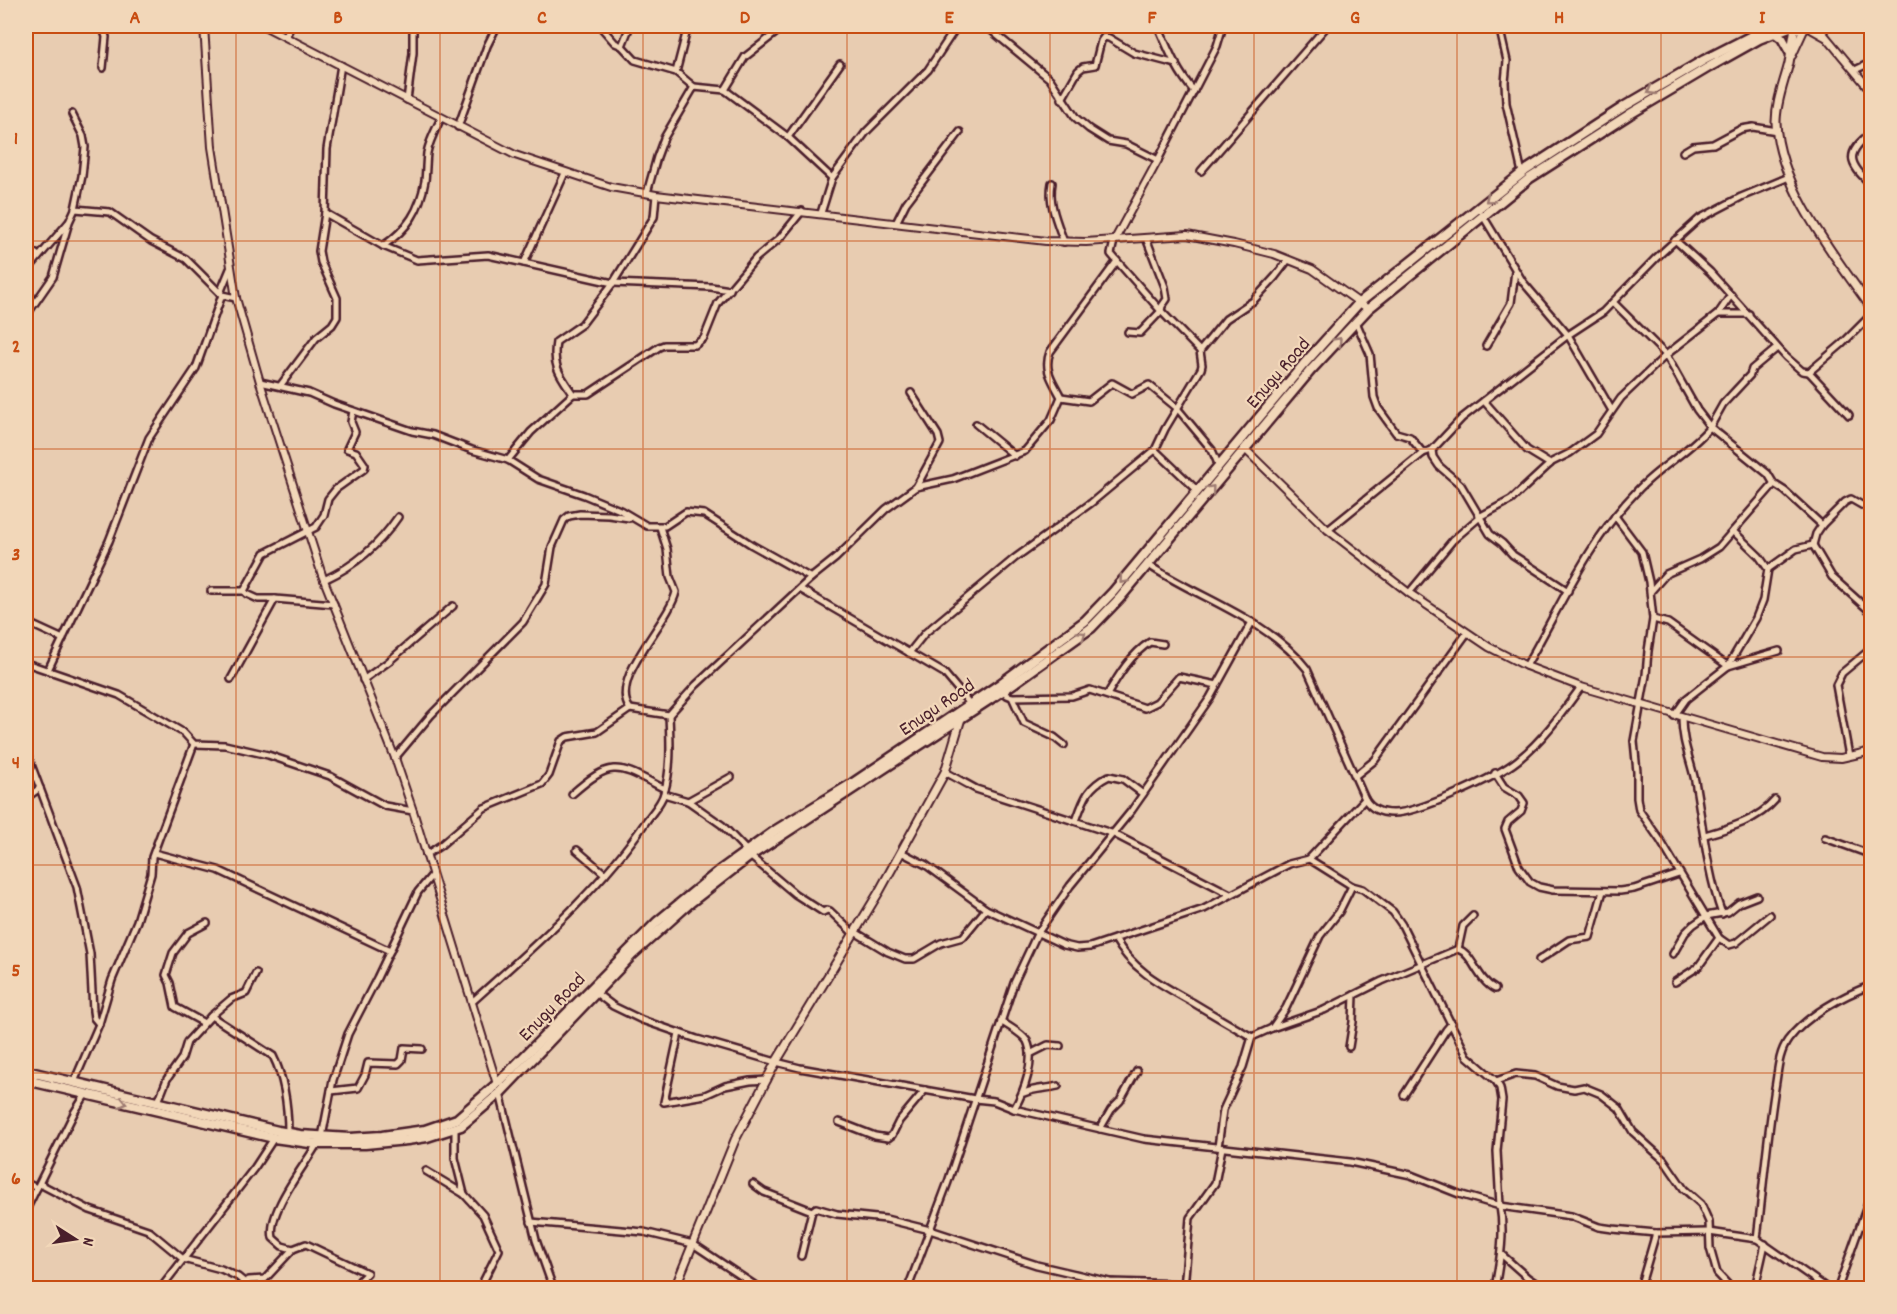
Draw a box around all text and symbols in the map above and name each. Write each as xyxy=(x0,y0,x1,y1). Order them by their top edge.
text: A xyxy=(130,5,141,33)
text: B xyxy=(333,5,343,33)
text: C xyxy=(537,5,547,33)
text: D xyxy=(740,5,751,33)
text: E xyxy=(944,5,954,33)
text: F xyxy=(1148,5,1158,33)
text: G xyxy=(1350,5,1360,33)
text: H xyxy=(1554,5,1564,33)
text: I xyxy=(1759,5,1766,33)
one-way arrow xyxy=(1647,84,1657,95)
text: 1 xyxy=(14,126,18,154)
one-way arrow xyxy=(1485,192,1496,203)
street label: Enugu Road xyxy=(1240,332,1318,416)
text: 2 xyxy=(12,334,20,362)
one-way arrow xyxy=(1331,337,1342,348)
one-way arrow xyxy=(1204,485,1215,496)
text: 3 xyxy=(12,542,20,570)
one-way arrow xyxy=(1119,574,1130,585)
one-way arrow xyxy=(1076,631,1087,642)
street label: Enugu Road xyxy=(894,673,981,744)
text: 4 xyxy=(12,750,20,778)
text: 5 xyxy=(11,958,21,986)
street label: Enugu Road xyxy=(513,967,593,1049)
one-way arrow xyxy=(118,1095,128,1108)
text: 6 xyxy=(11,1166,21,1194)
north arrow xyxy=(45,1209,105,1269)
text: N xyxy=(75,1235,99,1248)

